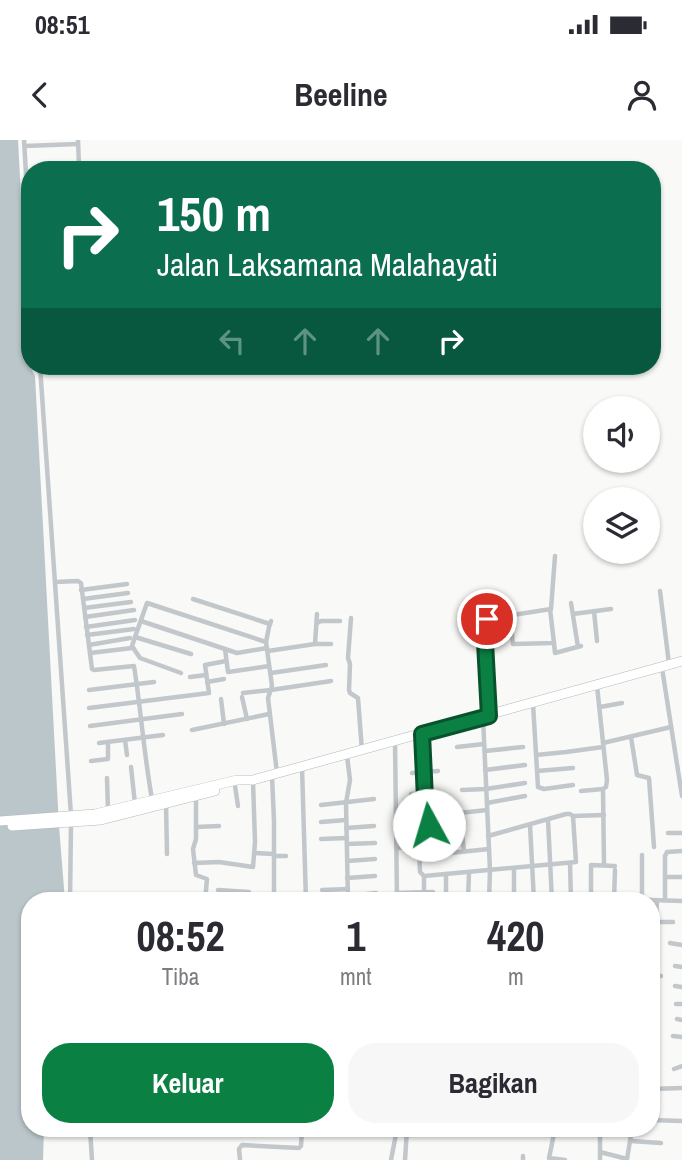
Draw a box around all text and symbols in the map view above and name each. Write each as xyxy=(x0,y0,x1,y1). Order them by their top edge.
text: 08:51 xyxy=(35,7,90,42)
text: Beeline xyxy=(294,73,388,116)
icon: back xyxy=(21,76,59,114)
icon: person xyxy=(623,76,661,114)
text: 150 m xyxy=(157,180,271,246)
icon: right xyxy=(42,189,133,280)
text: Jalan Laksamana Malahayati xyxy=(157,243,498,286)
icon: left xyxy=(213,322,251,360)
icon: ahead xyxy=(286,322,324,360)
icon: ahead xyxy=(359,322,397,360)
icon: right xyxy=(432,322,470,360)
map controls xyxy=(583,396,660,564)
button: sound xyxy=(583,396,660,473)
button: layers xyxy=(583,487,660,564)
pin xyxy=(457,589,517,649)
icon: arrive xyxy=(468,600,506,638)
position arrow xyxy=(392,788,466,862)
text: 08:52 xyxy=(137,908,225,964)
text: 1 xyxy=(346,908,365,964)
text: 420 xyxy=(487,908,545,964)
text: Tiba xyxy=(162,961,199,992)
text: mnt xyxy=(340,961,372,992)
text: m xyxy=(508,961,524,992)
button: Keluar xyxy=(42,1043,334,1123)
button: Bagikan xyxy=(348,1043,639,1123)

